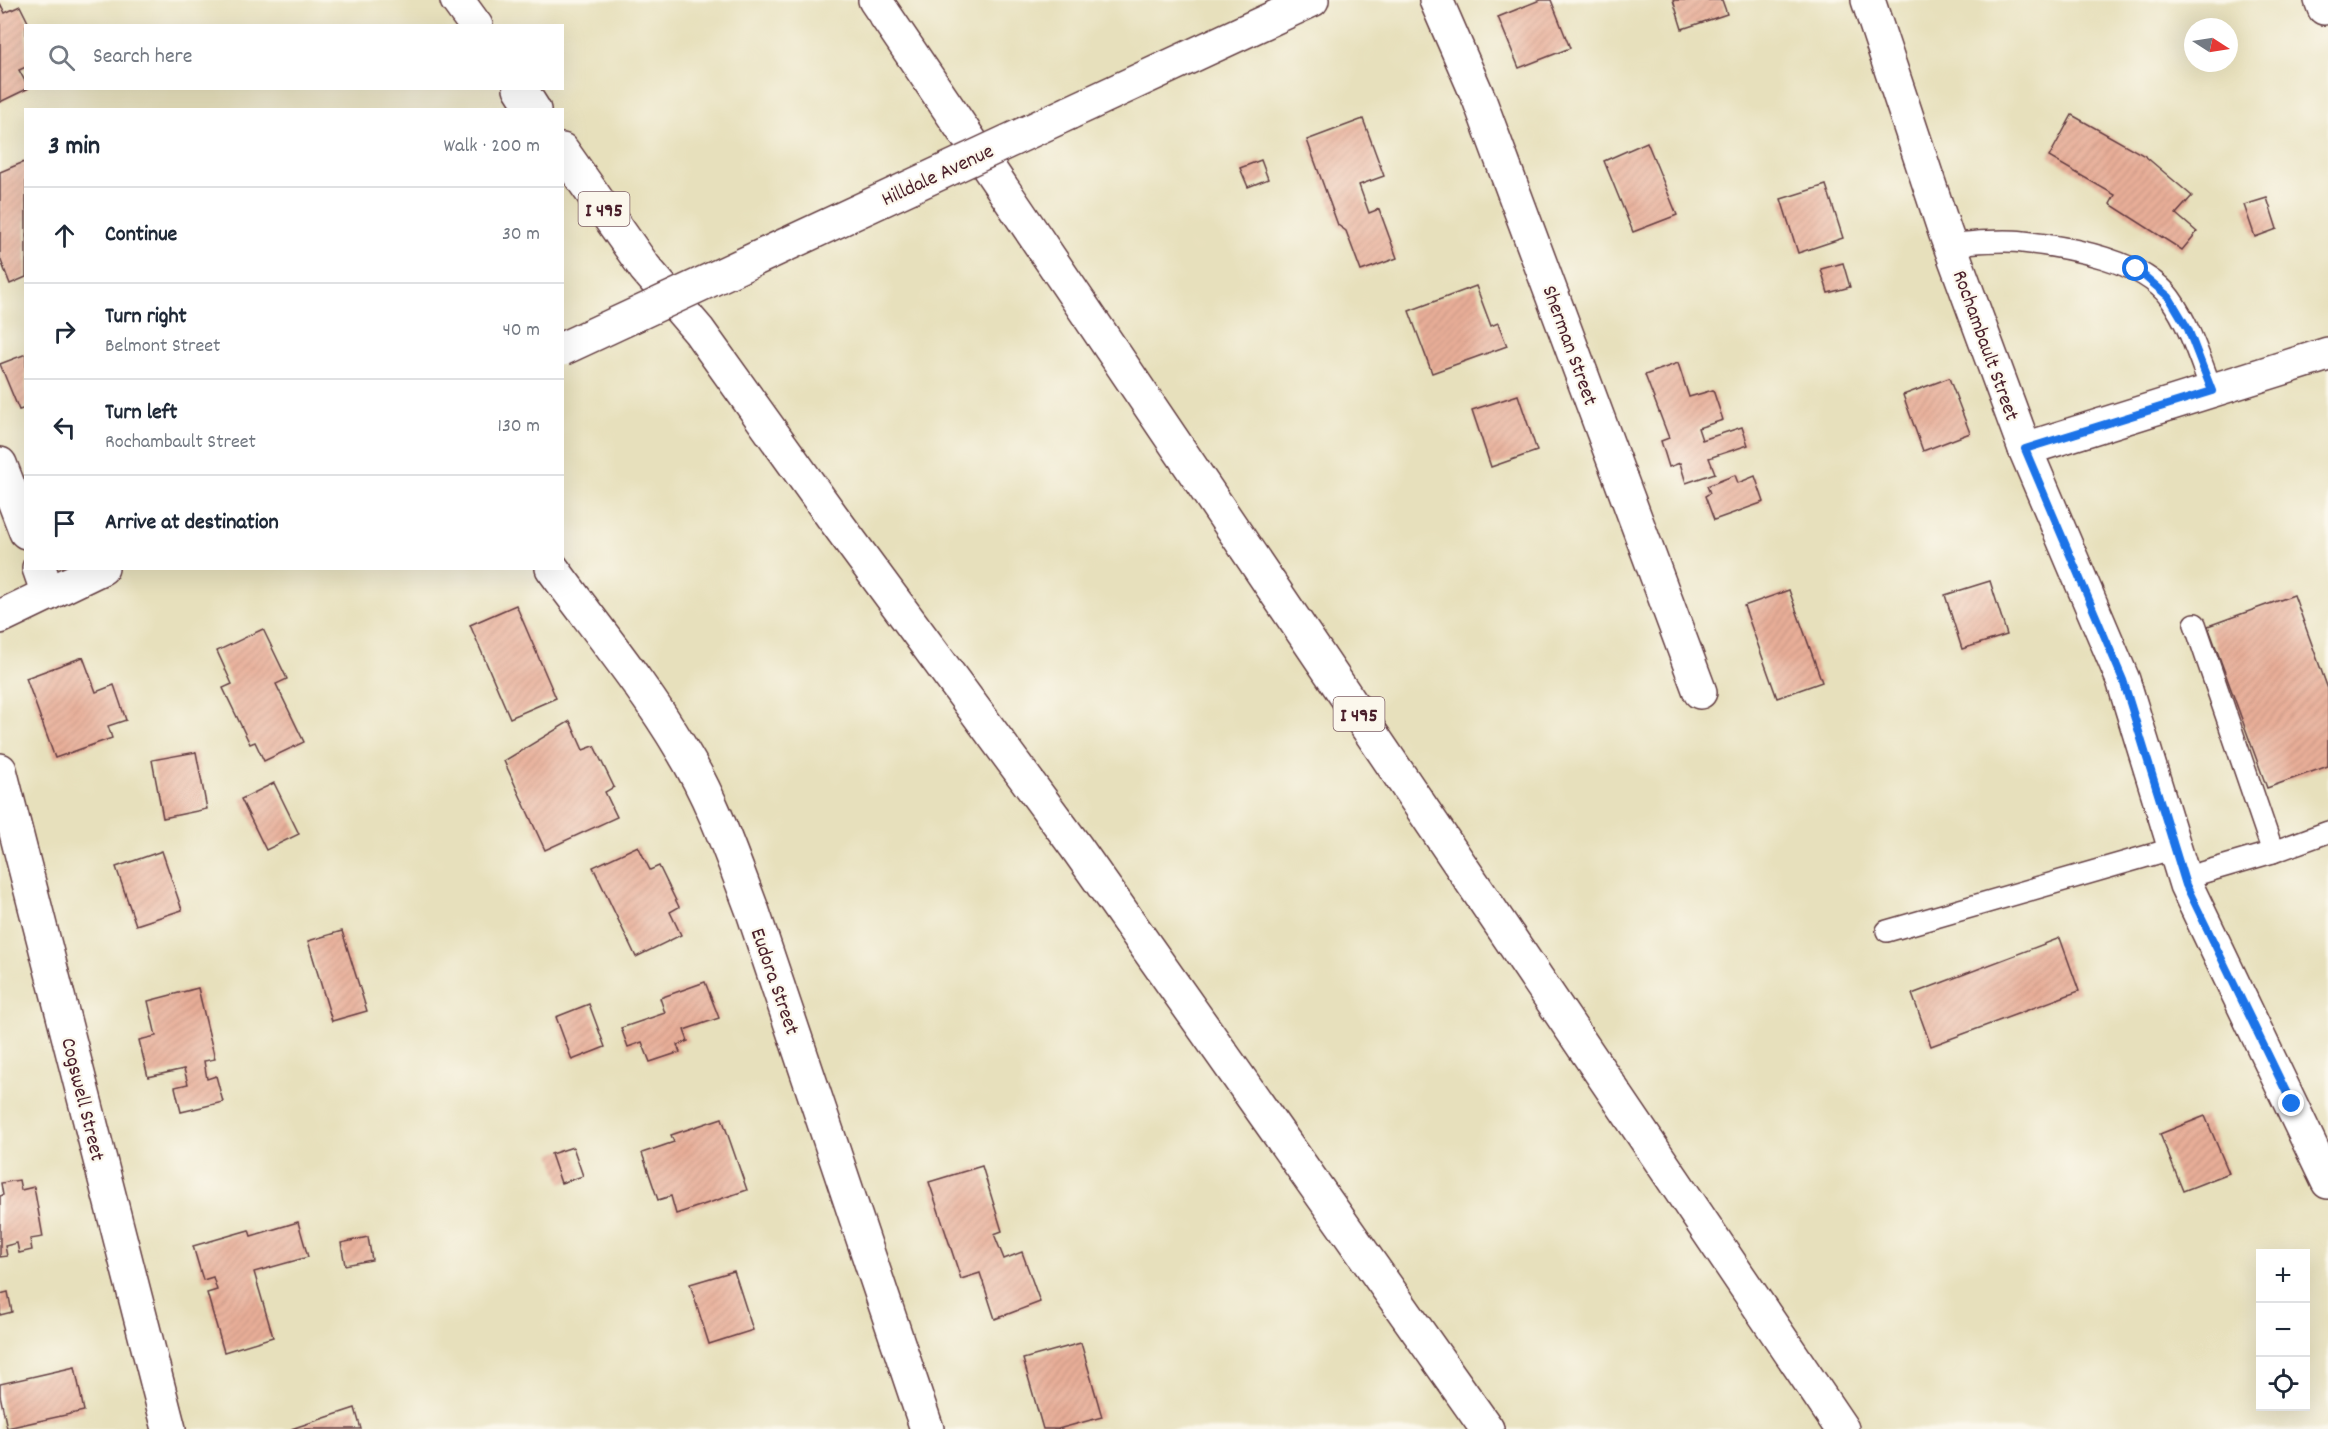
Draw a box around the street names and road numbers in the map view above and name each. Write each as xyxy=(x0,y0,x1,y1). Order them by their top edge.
street label: Hilldale Avenue xyxy=(877,138,999,216)
road number: I 495 xyxy=(578,192,630,226)
street label: Rochambault Street xyxy=(1943,266,2025,426)
street label: Sherman Street xyxy=(1533,282,1604,410)
road number: I 495 xyxy=(1334,697,1384,731)
street label: Eudora Street xyxy=(741,924,806,1040)
street label: Cogswell Street xyxy=(51,1035,111,1165)

